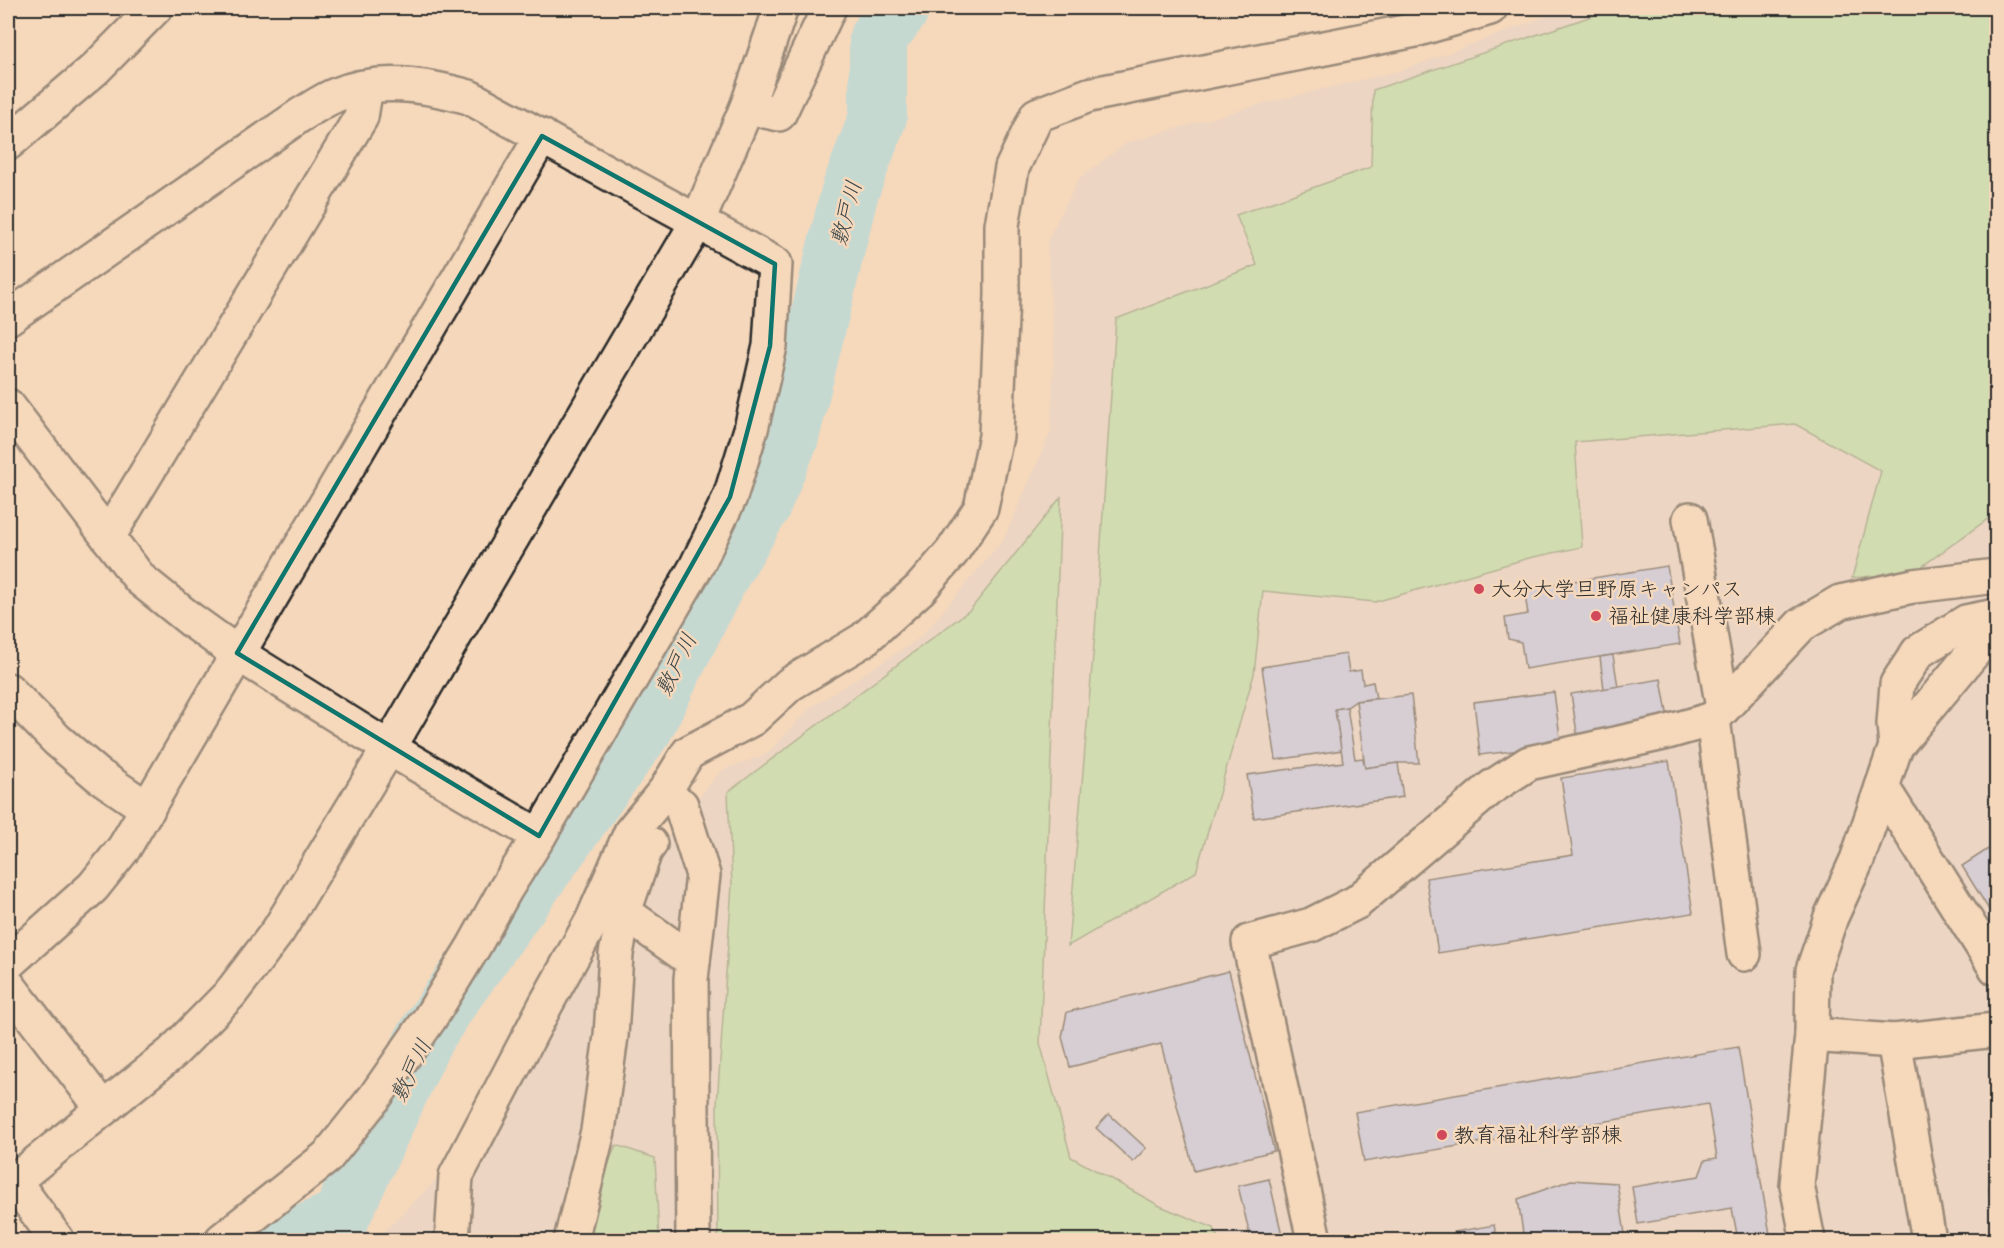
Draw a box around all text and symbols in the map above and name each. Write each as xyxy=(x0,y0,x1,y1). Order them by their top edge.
water label: 敷戸川 xyxy=(819,176,873,250)
place label: 大分大学旦野原キャンパス xyxy=(1491,570,1742,608)
marker: 大分大学旦野原キャンパス xyxy=(1472,582,1486,596)
place label: 福祉健康科学部棟 xyxy=(1608,597,1776,635)
marker: 福祉健康科学部棟 xyxy=(1589,609,1603,623)
water label: 敷戸川 xyxy=(644,626,708,702)
water label: 敷戸川 xyxy=(379,1032,443,1108)
place label: 教育福祉科学部棟 xyxy=(1454,1116,1622,1154)
marker: 教育福祉科学部棟 xyxy=(1435,1128,1449,1142)

